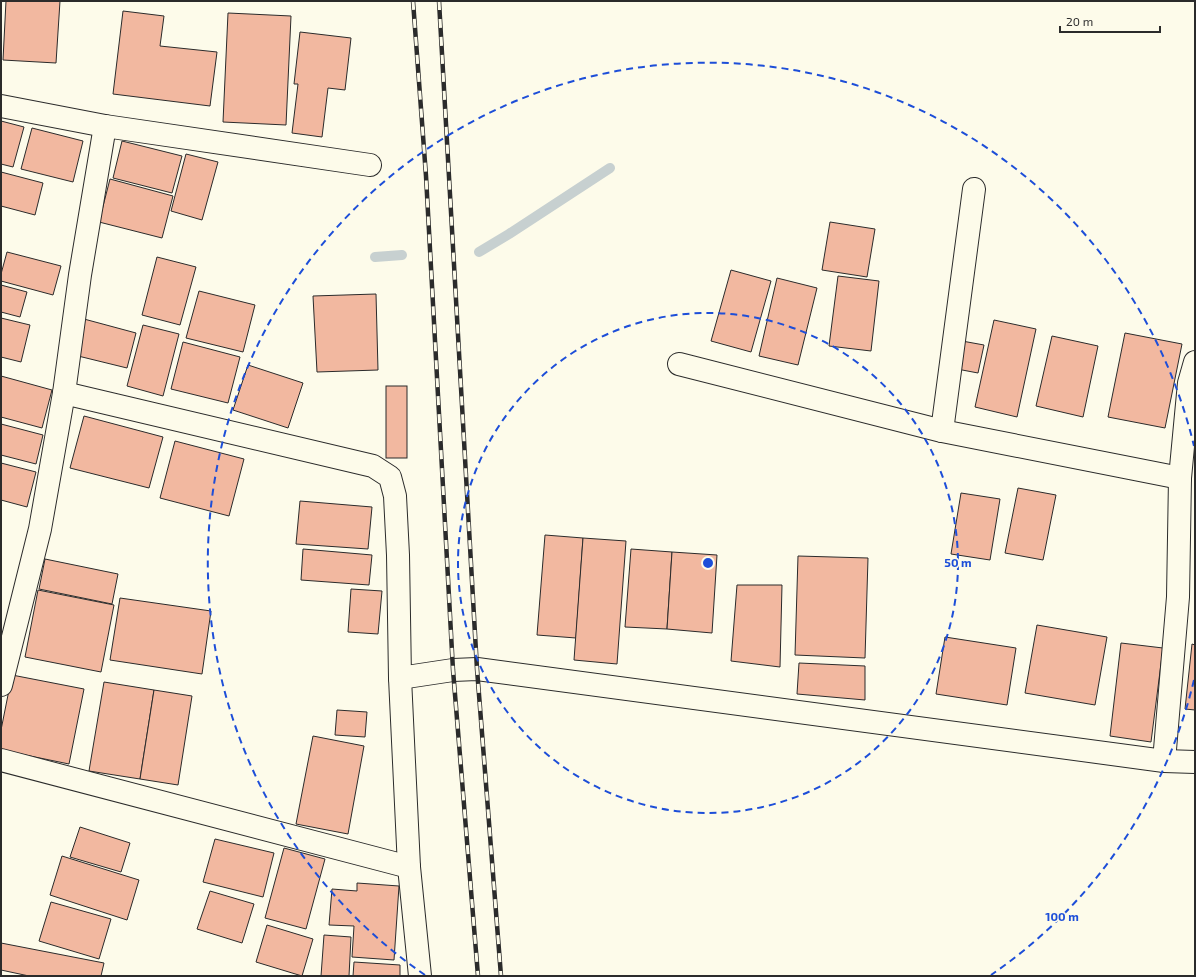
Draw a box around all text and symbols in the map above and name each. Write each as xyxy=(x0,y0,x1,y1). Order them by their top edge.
scale bar xyxy=(1060,8,1160,34)
text: 20 m xyxy=(1066,14,1093,28)
text: 50 m xyxy=(944,555,972,569)
centre of rings xyxy=(701,556,715,570)
text: 100 m xyxy=(1045,909,1079,923)

